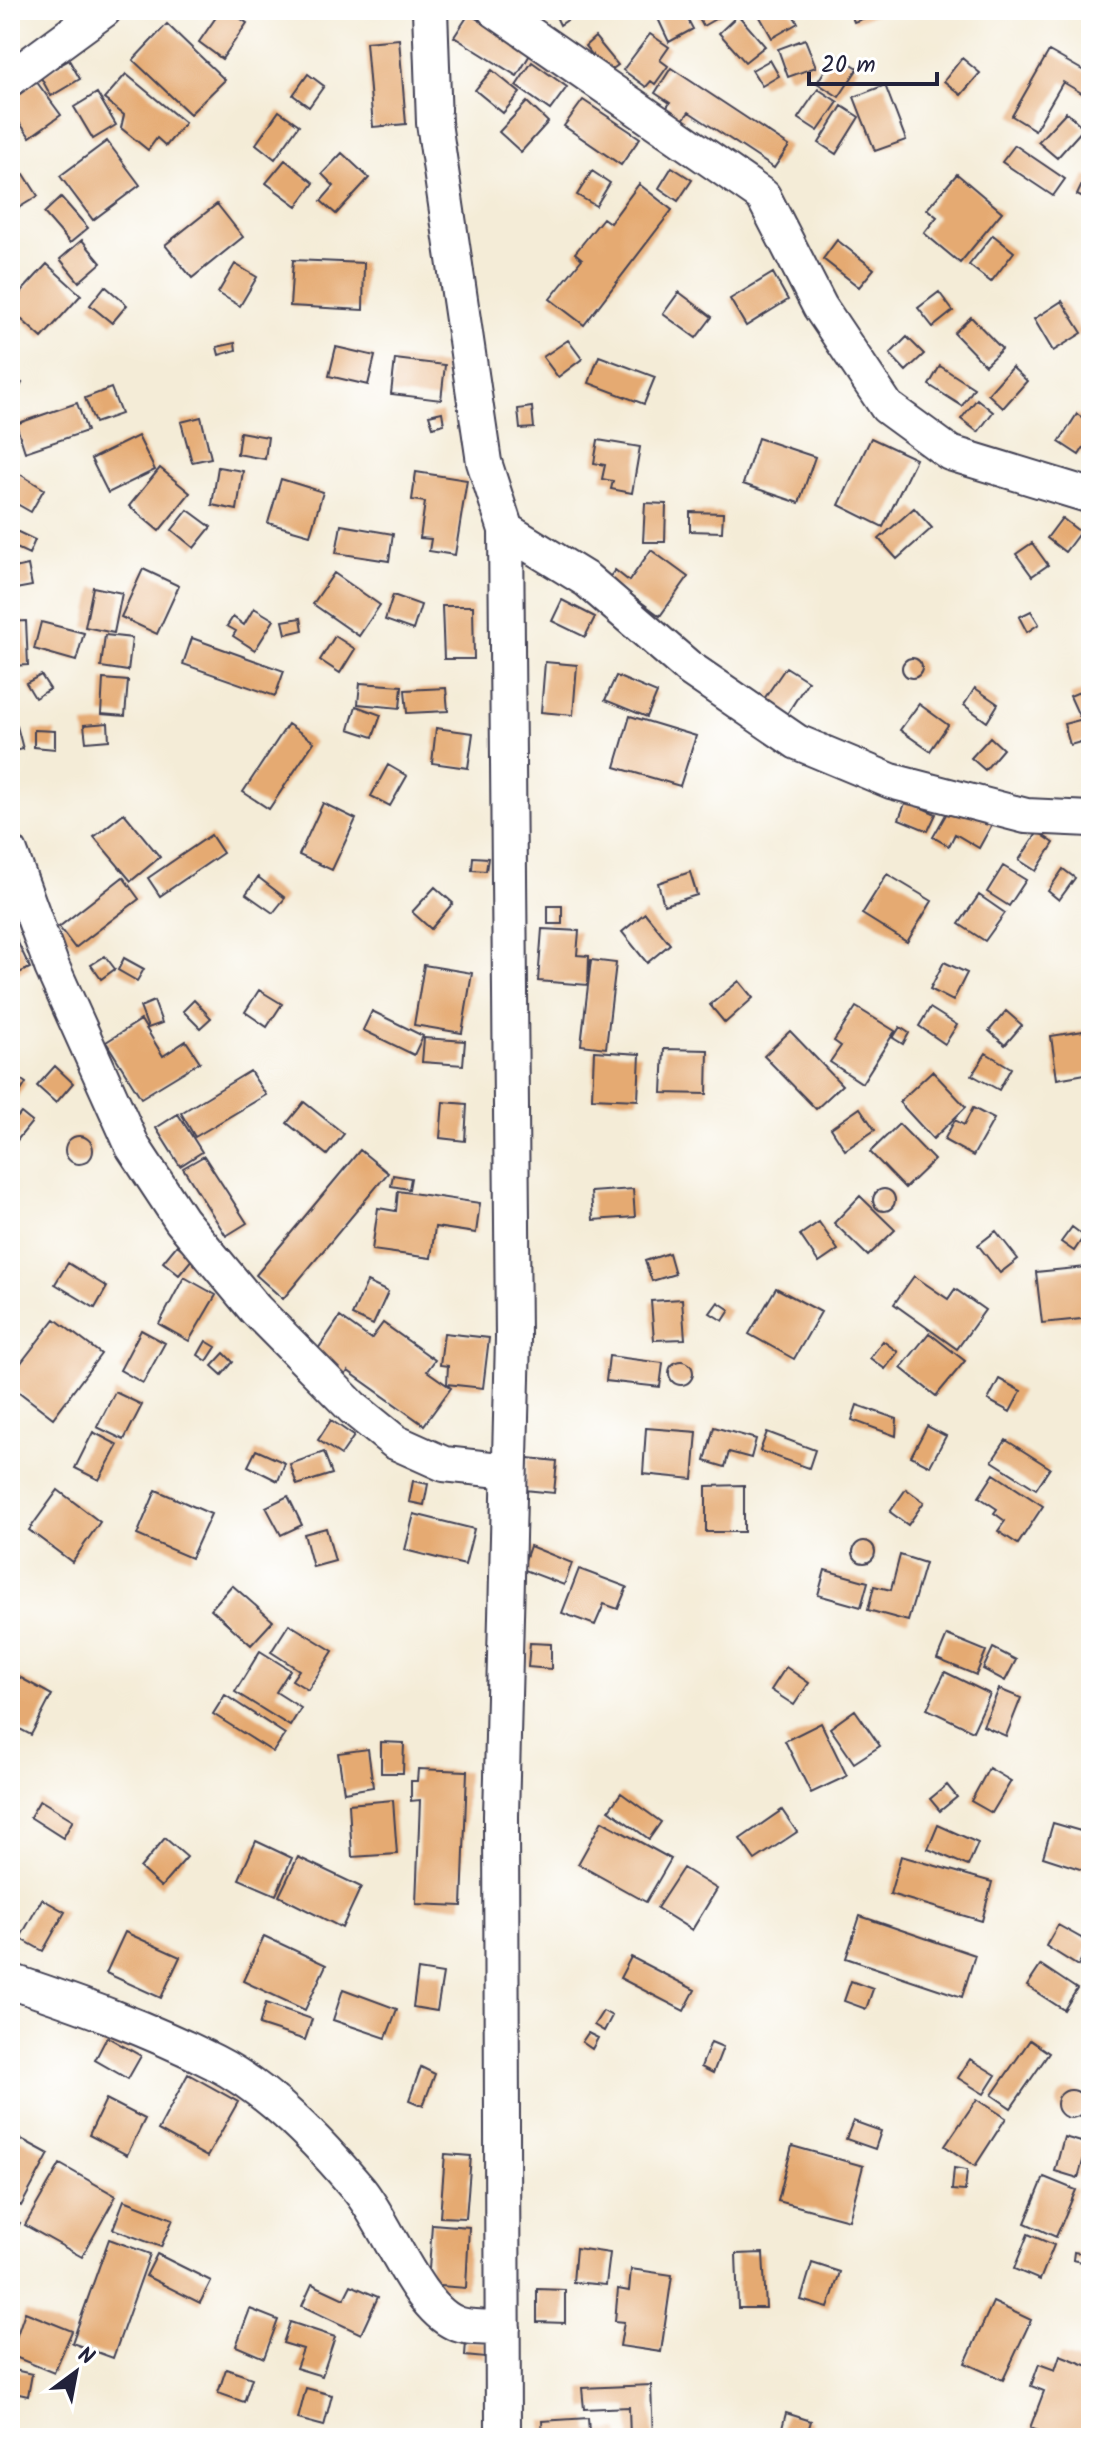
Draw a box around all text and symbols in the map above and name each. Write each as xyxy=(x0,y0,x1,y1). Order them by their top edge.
scale bar xyxy=(809,36,937,86)
text: 20 m xyxy=(821,46,876,85)
north arrow xyxy=(36,2332,116,2412)
text: N xyxy=(70,2339,101,2376)

